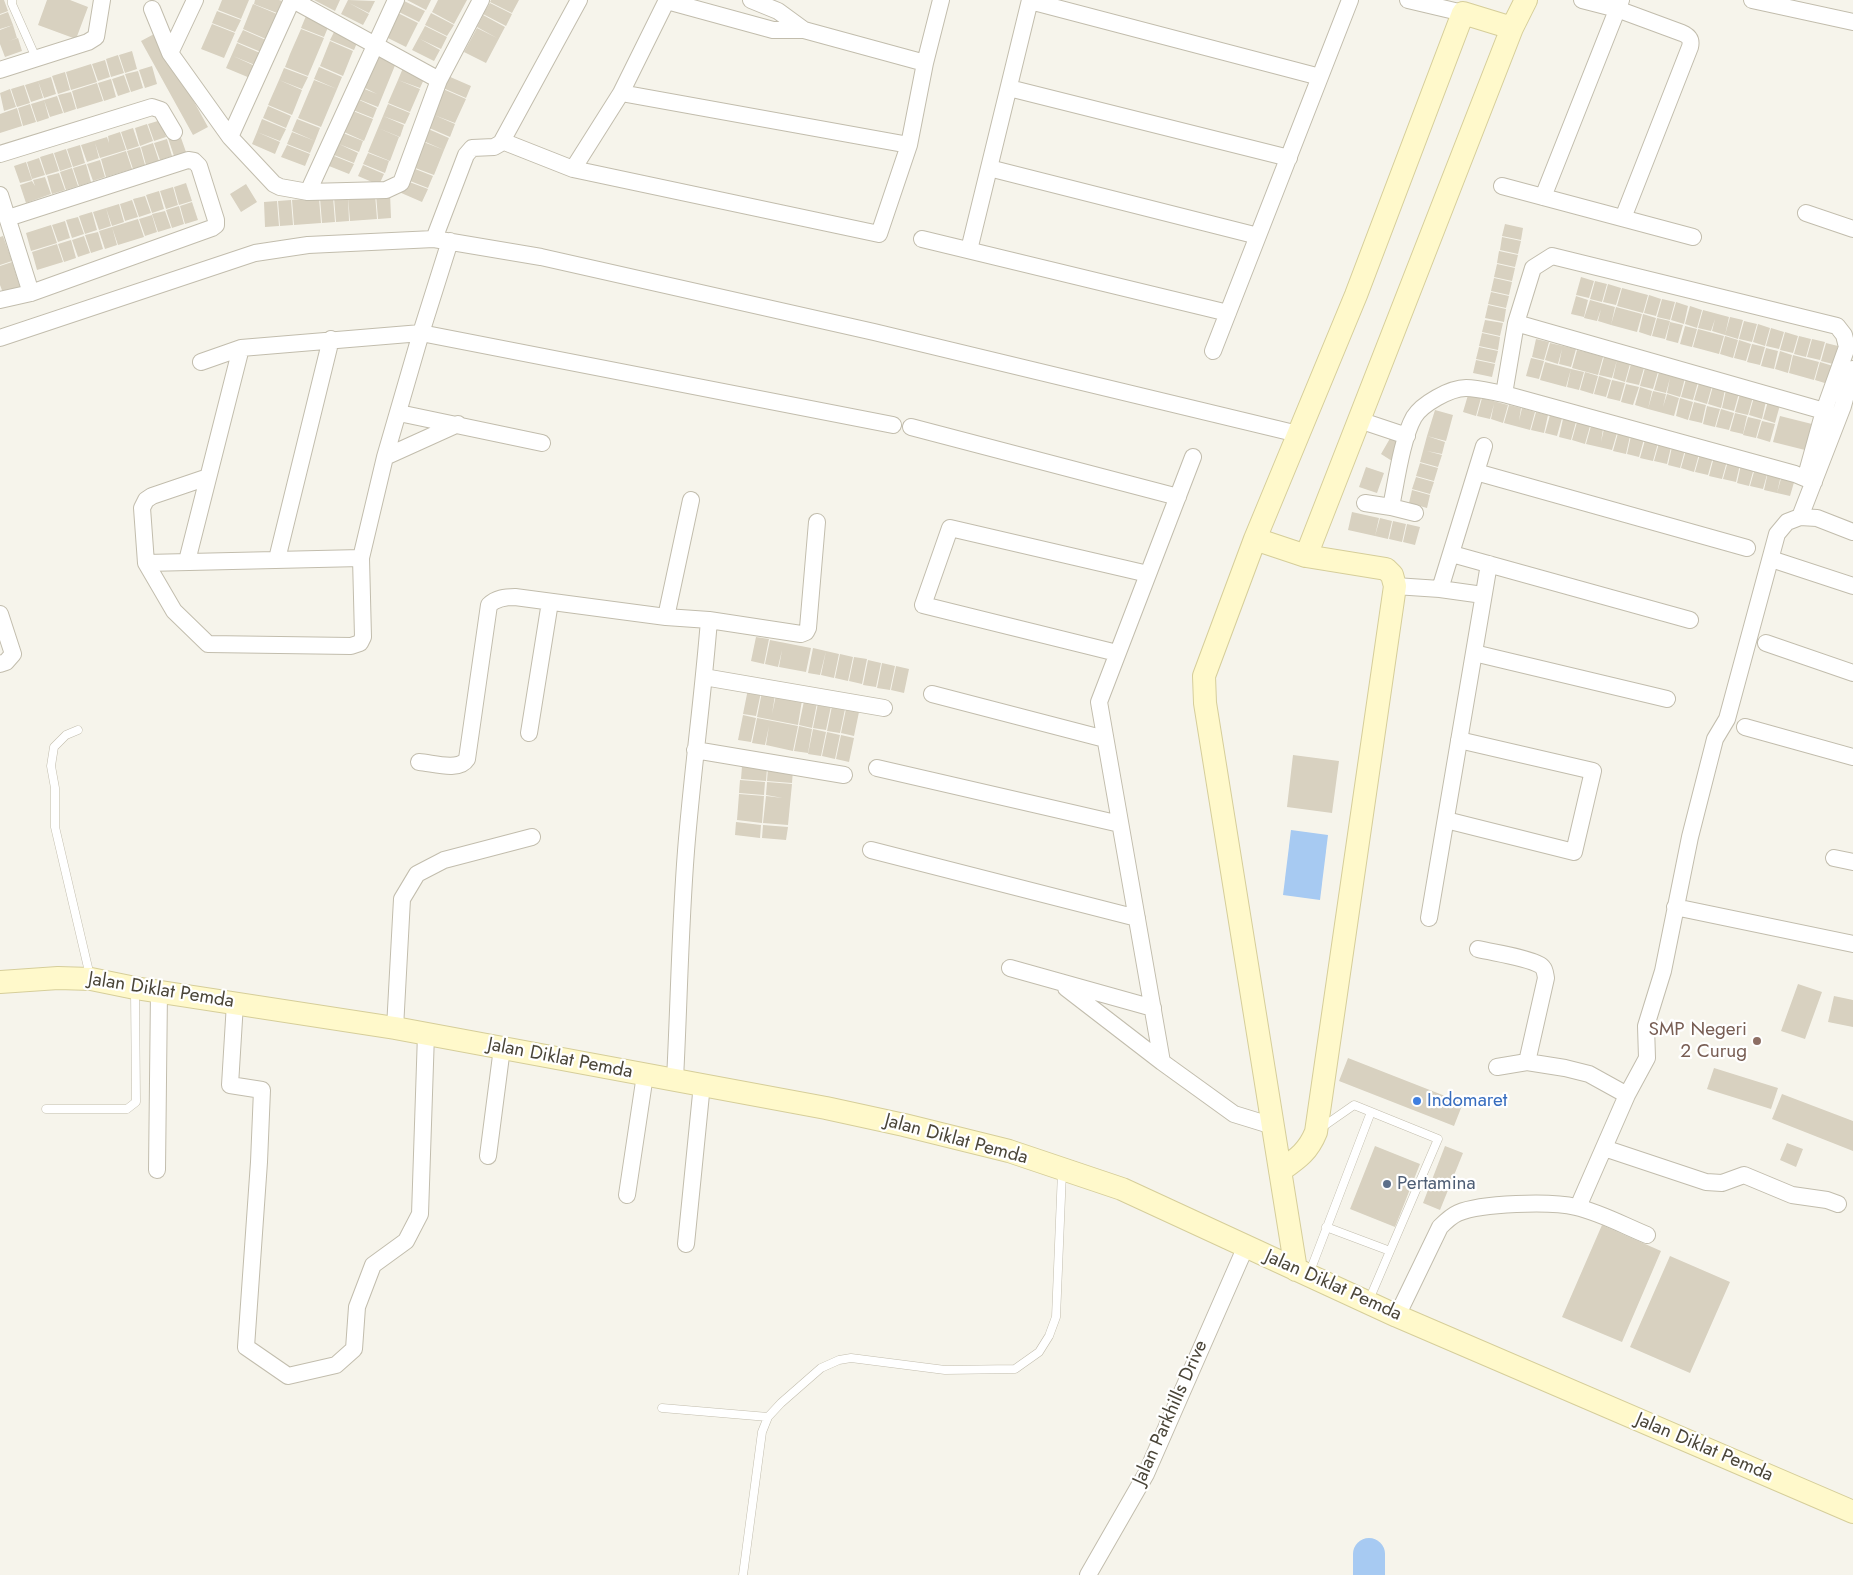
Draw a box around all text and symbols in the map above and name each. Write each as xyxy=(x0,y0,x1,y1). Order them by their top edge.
street label: Jalan Diklat Pemda xyxy=(86,968,236,1014)
place label: SMP Negeri 2 Curug xyxy=(1649,1019,1747,1063)
street label: Jalan Diklat Pemda xyxy=(486,1034,634,1084)
marker: SMP Negeri 2 Curug xyxy=(1751,1035,1763,1047)
place label: Indomaret xyxy=(1427,1090,1507,1112)
marker: Indomaret xyxy=(1411,1095,1423,1107)
street label: Jalan Diklat Pemda xyxy=(882,1110,1030,1170)
place label: Pertamina xyxy=(1397,1173,1476,1195)
marker: Pertamina xyxy=(1381,1178,1393,1190)
street label: Jalan Diklat Pemda xyxy=(1261,1246,1405,1326)
street label: Jalan Parkhills Drive xyxy=(1129,1337,1213,1489)
street label: Jalan Diklat Pemda xyxy=(1632,1409,1776,1487)

